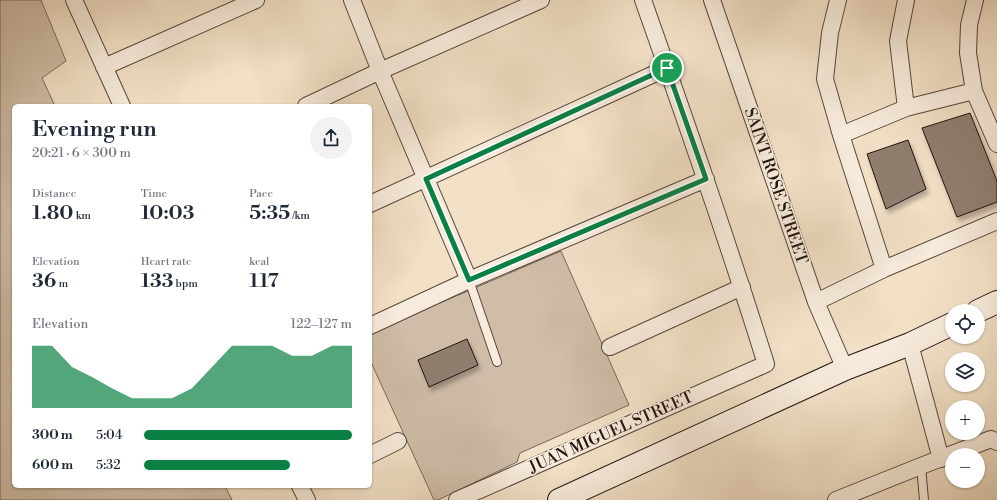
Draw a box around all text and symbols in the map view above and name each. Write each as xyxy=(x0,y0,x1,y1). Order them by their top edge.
pin xyxy=(650,51,684,85)
icon: arrive xyxy=(656,57,678,79)
street label: SAINT ROSE STREET xyxy=(740,105,812,267)
text: Evening run xyxy=(32,116,157,143)
button: share xyxy=(310,117,352,159)
text: 20:21 · 6 × 300 m xyxy=(32,145,131,161)
text: Distance xyxy=(32,187,76,201)
text: Time xyxy=(141,187,167,201)
text: Pace xyxy=(249,187,273,201)
text: 1.80 xyxy=(32,201,73,226)
text: 10:03 xyxy=(141,201,194,226)
text: 5:35 xyxy=(249,201,290,226)
text: km xyxy=(73,209,91,223)
text: /km xyxy=(290,209,310,223)
text: Elevation xyxy=(32,255,80,269)
text: Heart rate xyxy=(141,255,191,269)
text: kcal xyxy=(249,255,269,269)
text: 36 xyxy=(32,269,56,294)
text: 133 xyxy=(141,269,173,294)
text: 117 xyxy=(249,269,279,294)
text: m xyxy=(56,277,68,291)
text: bpm xyxy=(173,277,198,291)
map controls xyxy=(945,304,985,488)
button: locate xyxy=(945,304,985,344)
text: Elevation xyxy=(32,316,88,332)
text: 122–127 m xyxy=(290,316,352,332)
button: layers xyxy=(945,352,985,392)
street label: JUAN MIGUEL STREET xyxy=(525,387,696,478)
button: + xyxy=(945,400,985,440)
text: 300 m xyxy=(32,427,73,443)
text: 5:04 xyxy=(96,427,122,443)
button: − xyxy=(945,448,985,488)
text: 600 m xyxy=(32,457,73,473)
text: 5:32 xyxy=(96,457,121,473)

